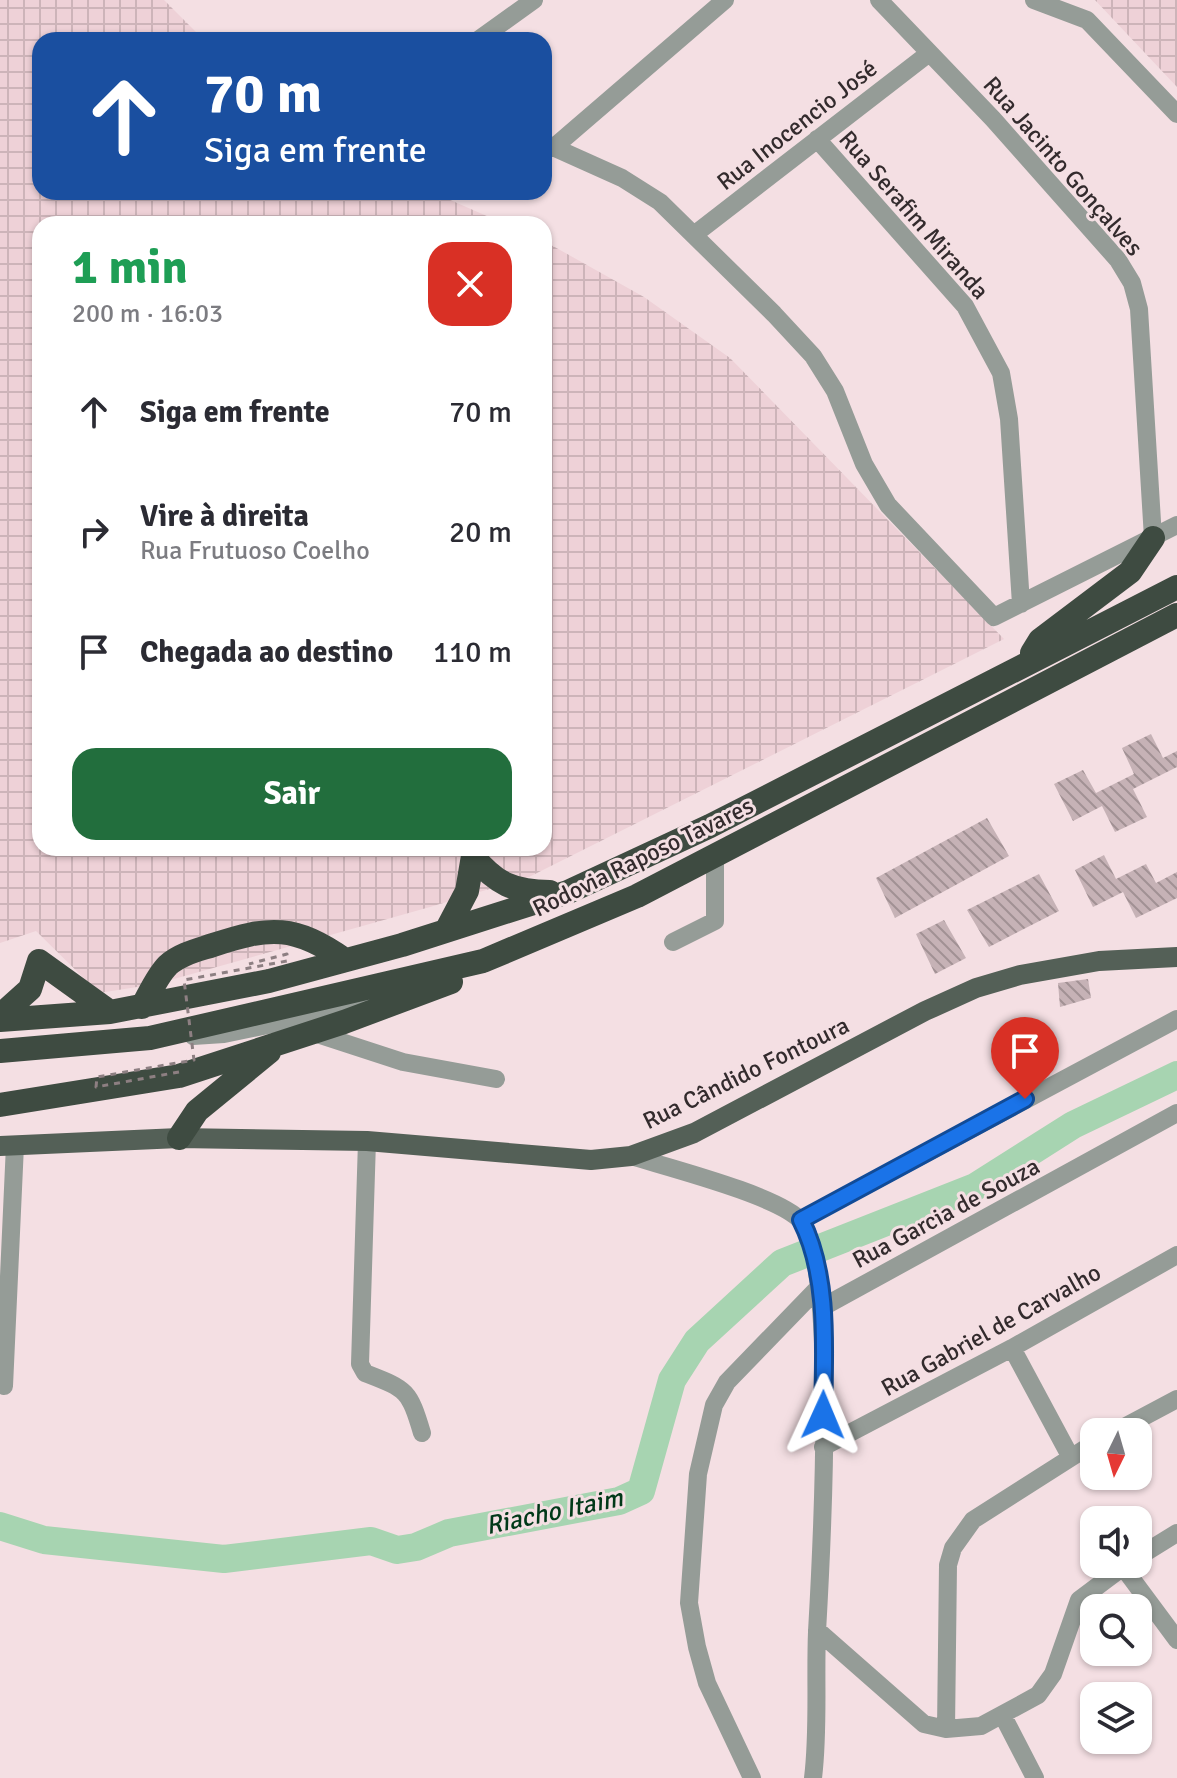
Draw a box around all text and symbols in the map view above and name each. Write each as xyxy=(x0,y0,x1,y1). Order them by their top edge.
street label: Rua Inocencio José xyxy=(711,53,883,197)
text: 70 m xyxy=(204,59,322,128)
icon: ahead xyxy=(72,64,176,168)
street label: Rua Jacinto Gonçalves xyxy=(977,70,1149,262)
street label: Rua Serafim Miranda xyxy=(833,125,995,305)
text: Siga em frente xyxy=(204,128,427,173)
text: 1 min xyxy=(72,238,188,297)
button: close xyxy=(428,242,512,326)
text: 200 m · 16:03 xyxy=(72,298,223,330)
icon: ahead xyxy=(72,390,116,434)
text: Siga em frente xyxy=(140,394,330,431)
text: 70 m xyxy=(449,394,512,431)
text: Vire à direita xyxy=(140,498,309,535)
icon: right xyxy=(72,510,116,554)
text: 20 m xyxy=(449,514,512,551)
text: Rua Frutuoso Coelho xyxy=(140,535,370,567)
icon: arrive xyxy=(72,630,116,674)
text: Chegada ao destino xyxy=(140,634,393,671)
text: 110 m xyxy=(433,634,512,671)
button: Sair xyxy=(72,748,512,840)
street label: Rodovia Raposo Tavares xyxy=(528,791,758,923)
street label: Rua Cândido Fontoura xyxy=(638,1010,854,1136)
pin xyxy=(991,1017,1059,1099)
icon: arrive xyxy=(1003,1029,1047,1073)
street label: Rua Garcia de Souza xyxy=(847,1151,1045,1275)
street label: Rua Gabriel de Carvalho xyxy=(876,1257,1106,1403)
position arrow xyxy=(781,1373,865,1457)
north arrow xyxy=(1080,1418,1152,1490)
map controls xyxy=(1080,1418,1152,1754)
water label: Riacho Itaim xyxy=(483,1482,627,1542)
button: sound xyxy=(1080,1506,1152,1578)
button: search xyxy=(1080,1594,1152,1666)
button: layers xyxy=(1080,1682,1152,1754)

